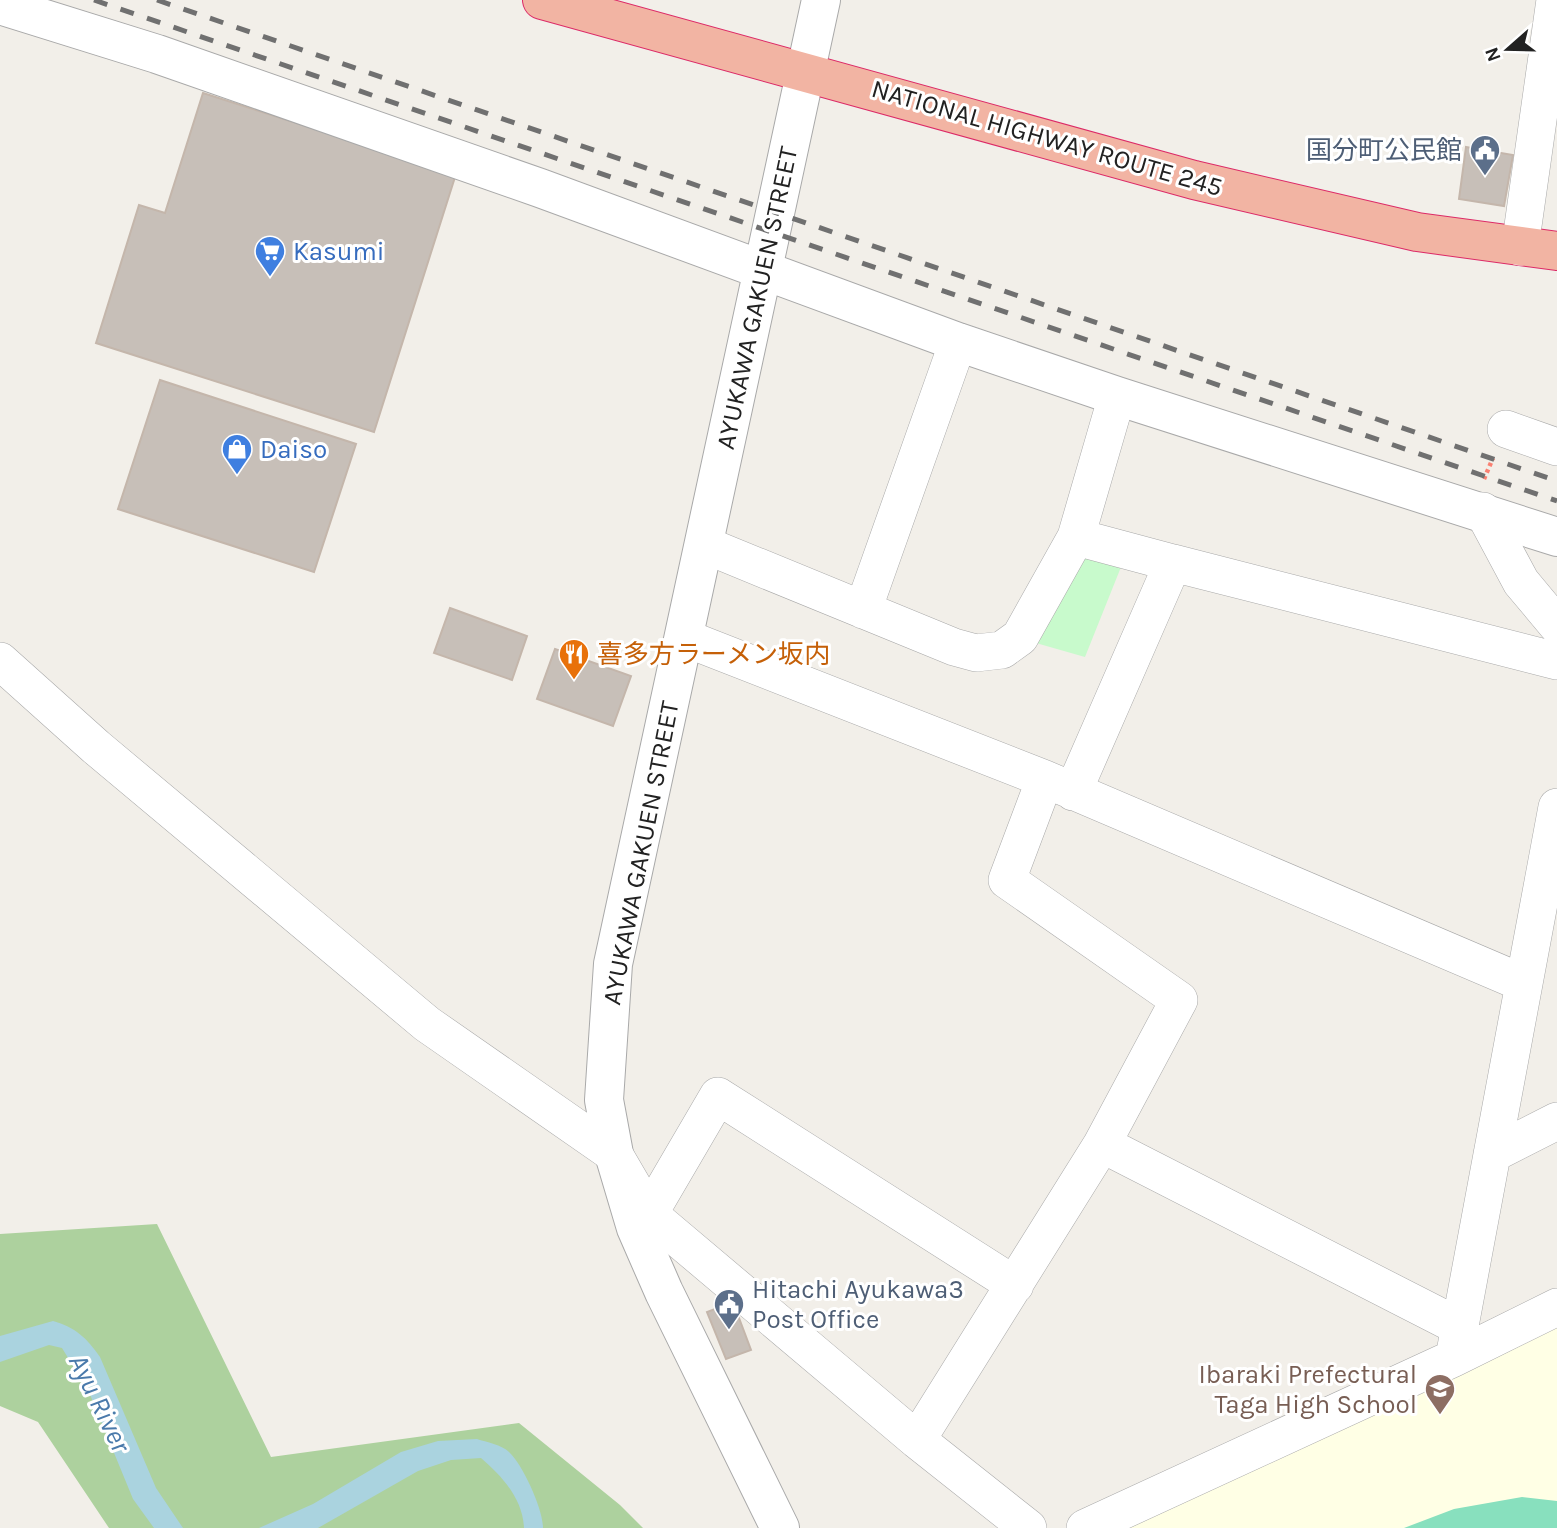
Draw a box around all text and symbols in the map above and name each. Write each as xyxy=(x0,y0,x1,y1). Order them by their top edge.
north arrow xyxy=(1473,14,1543,84)
text: N xyxy=(1480,44,1506,65)
street label: NATIONAL HIGHWAY ROUTE 245 xyxy=(868,73,1226,203)
public building icon: 国分町公民館 xyxy=(1468,133,1502,177)
place label: 国分町公民館 xyxy=(1306,135,1462,166)
street label: AYUKAWA GAKUEN STREET xyxy=(710,144,804,452)
supermarket icon: Kasumi xyxy=(253,234,287,278)
place label: Kasumi xyxy=(293,236,385,267)
shop icon: Daiso xyxy=(220,432,254,476)
place label: Daiso xyxy=(260,434,327,465)
restaurant icon: 喜多方ラーメン坂内 xyxy=(557,637,591,681)
place label: 喜多方ラーメン坂内 xyxy=(597,639,830,670)
street label: AYUKAWA GAKUEN STREET xyxy=(596,698,686,1008)
place label: Hitachi Ayukawa3 Post Office xyxy=(752,1274,964,1335)
public building icon: Hitachi Ayukawa3 Post Office xyxy=(712,1287,746,1331)
water label: Ayu River xyxy=(62,1348,139,1459)
place label: Ibaraki Prefectural Taga High School xyxy=(1198,1359,1417,1420)
school or university icon: Ibaraki Prefectural Taga High School xyxy=(1423,1372,1457,1416)

